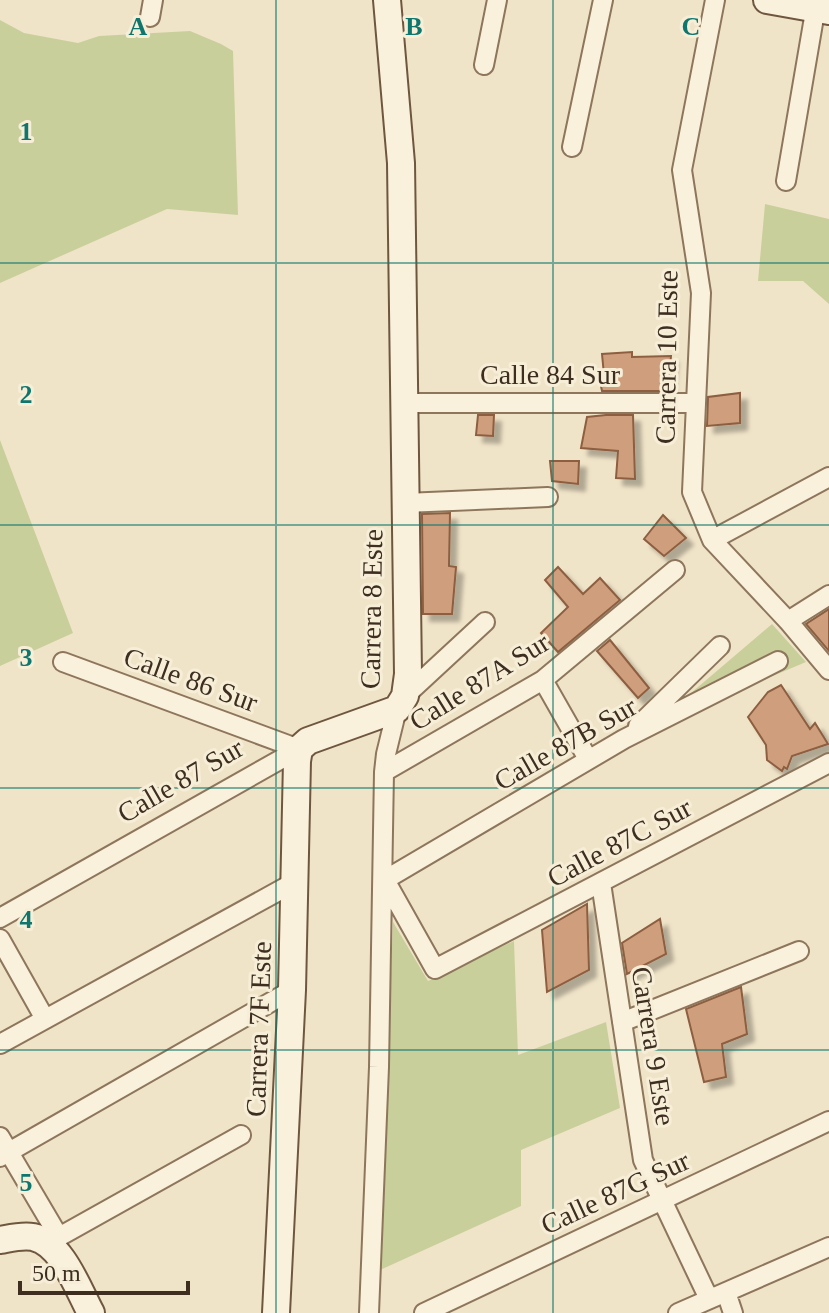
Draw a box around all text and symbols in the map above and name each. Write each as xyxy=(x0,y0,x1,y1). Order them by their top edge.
text: A xyxy=(129,12,148,41)
text: B xyxy=(405,12,423,41)
text: C xyxy=(682,12,700,41)
text: 1 xyxy=(20,117,33,146)
street label: Carrera 10 Este xyxy=(649,270,684,444)
street label: Calle 84 Sur xyxy=(480,359,621,390)
text: 2 xyxy=(20,380,33,409)
street label: Carrera 8 Este xyxy=(355,529,388,689)
street label: Calle 87A Sur xyxy=(404,626,555,737)
street label: Calle 86 Sur xyxy=(120,641,263,718)
text: 3 xyxy=(20,643,33,672)
street label: Calle 87B Sur xyxy=(489,690,642,797)
street label: Calle 87 Sur xyxy=(112,732,249,829)
street label: Calle 87C Sur xyxy=(542,791,697,893)
text: 4 xyxy=(20,905,33,934)
street label: Carrera 7F Este xyxy=(240,941,277,1117)
street label: Carrera 9 Este xyxy=(626,965,681,1128)
street label: Calle 87G Sur xyxy=(536,1144,695,1240)
text: 5 xyxy=(20,1168,33,1197)
scale bar xyxy=(20,1245,188,1295)
text: 50 m xyxy=(32,1260,81,1286)

